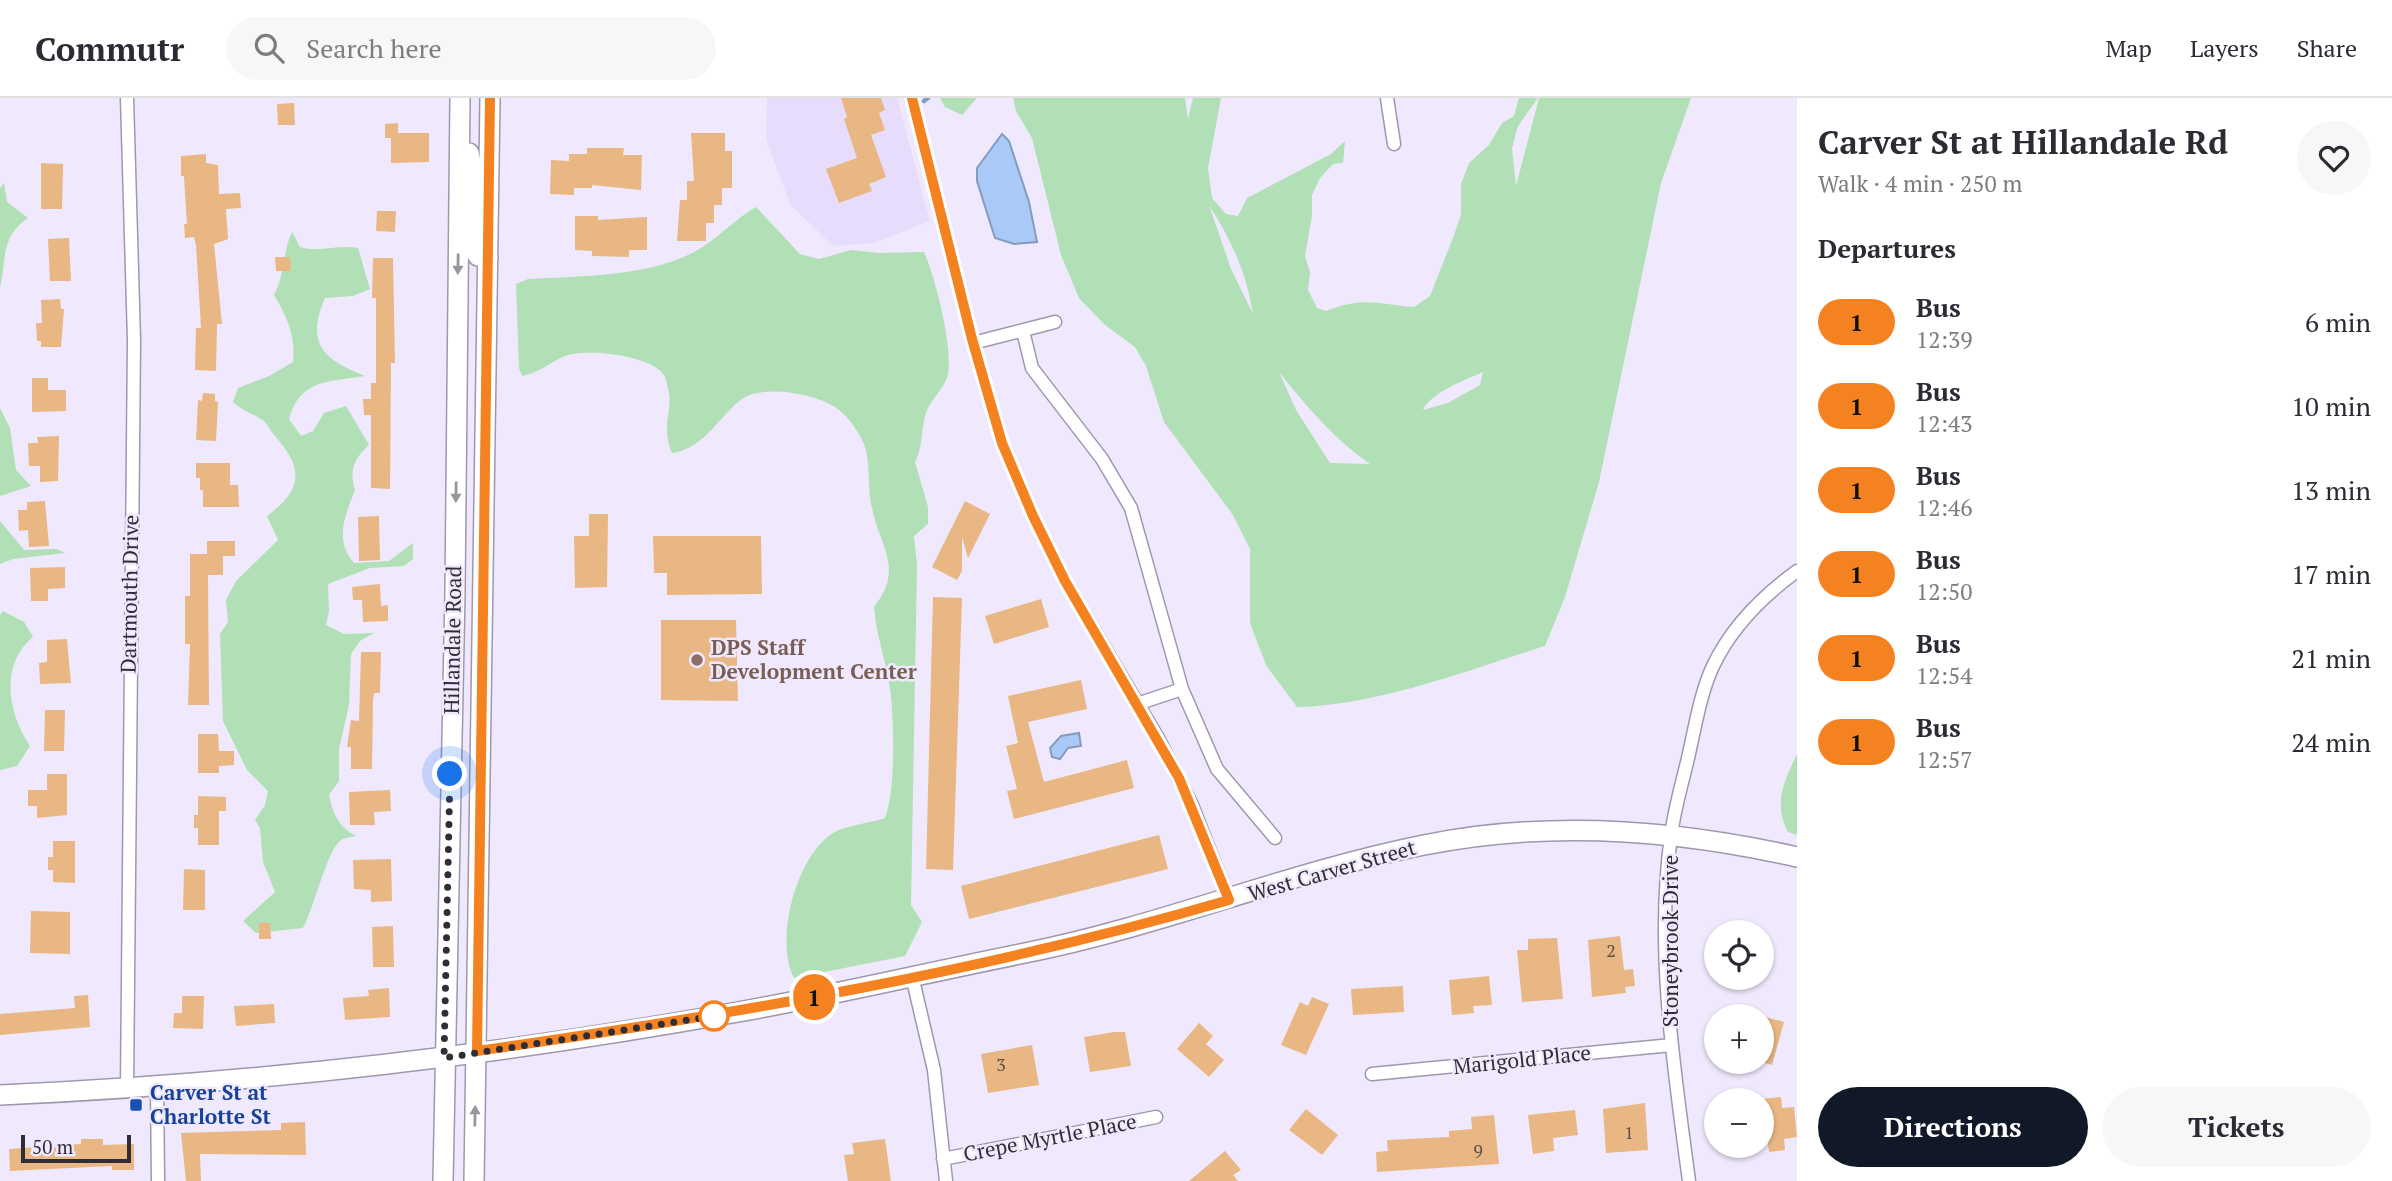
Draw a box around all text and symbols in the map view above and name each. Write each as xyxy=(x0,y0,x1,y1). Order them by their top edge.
search box xyxy=(226,17,716,80)
text: Commutr xyxy=(35,27,184,70)
icon: search xyxy=(250,29,288,67)
text: Search here xyxy=(306,31,442,65)
text: Map xyxy=(2105,32,2152,64)
text: Layers xyxy=(2190,32,2259,64)
text: Share xyxy=(2297,32,2357,64)
text: Carver St at Hillandale Rd xyxy=(1818,120,2228,163)
button: heart xyxy=(2297,121,2371,195)
text: Walk · 4 min · 250 m xyxy=(1818,168,2022,199)
text: Departures xyxy=(1818,231,1956,265)
one-way arrow xyxy=(453,253,464,275)
text: Bus xyxy=(1916,290,1961,324)
text: 6 min xyxy=(2305,305,2371,339)
text: 1 xyxy=(1850,306,1863,338)
text: 12:39 xyxy=(1916,324,1973,355)
text: Bus xyxy=(1916,374,1961,408)
text: 10 min xyxy=(2291,389,2371,423)
text: 1 xyxy=(1850,390,1863,422)
text: 12:43 xyxy=(1916,408,1973,439)
text: Bus xyxy=(1916,458,1961,492)
text: 13 min xyxy=(2291,473,2371,507)
text: 1 xyxy=(1850,474,1863,506)
one-way arrow xyxy=(450,481,462,503)
text: 12:46 xyxy=(1916,492,1973,523)
street label: Dartmouth Drive xyxy=(114,515,144,673)
text: Bus xyxy=(1916,542,1961,576)
text: 17 min xyxy=(2291,557,2371,591)
text: 1 xyxy=(1850,558,1863,590)
street label: Hillandale Road xyxy=(437,565,467,714)
text: 12:50 xyxy=(1916,576,1973,607)
text: Bus xyxy=(1916,626,1961,660)
place label: DPS Staff Development Center xyxy=(711,633,917,685)
text: 21 min xyxy=(2291,641,2371,675)
text: 1 xyxy=(1850,642,1863,674)
marker: DPS Staff Development Center xyxy=(689,652,705,668)
text: 12:54 xyxy=(1916,660,1973,691)
text: Bus xyxy=(1916,710,1961,744)
text: 24 min xyxy=(2291,725,2371,759)
text: 1 xyxy=(1850,726,1863,758)
text: 12:57 xyxy=(1916,744,1973,775)
your location xyxy=(432,756,467,791)
street label: West Carver Street xyxy=(1245,833,1419,907)
street label: Stoneybrook Drive xyxy=(1656,855,1684,1027)
map controls xyxy=(1704,920,1774,1158)
button: locate xyxy=(1704,920,1774,990)
house number: 2 xyxy=(1606,938,1616,962)
line badge: 1 xyxy=(791,974,837,1020)
text: 1 xyxy=(807,981,821,1013)
unlabelled marker xyxy=(699,1001,729,1031)
button: + xyxy=(1704,1004,1774,1074)
street label: Marigold Place xyxy=(1452,1038,1592,1080)
house number: 3 xyxy=(996,1052,1006,1076)
place label: Carver St at Charlotte St xyxy=(150,1078,271,1130)
button: Directions xyxy=(1818,1087,2088,1167)
button: Tickets xyxy=(2102,1087,2371,1167)
button: − xyxy=(1704,1088,1774,1158)
marker: Carver St at Charlotte St xyxy=(128,1097,144,1113)
one-way arrow xyxy=(469,1105,481,1127)
street label: Crepe Myrtle Place xyxy=(961,1107,1139,1168)
house number: 1 xyxy=(1624,1120,1634,1144)
scale bar xyxy=(21,1132,131,1164)
text: 50 m xyxy=(32,1134,73,1159)
house number: 9 xyxy=(1473,1138,1483,1162)

